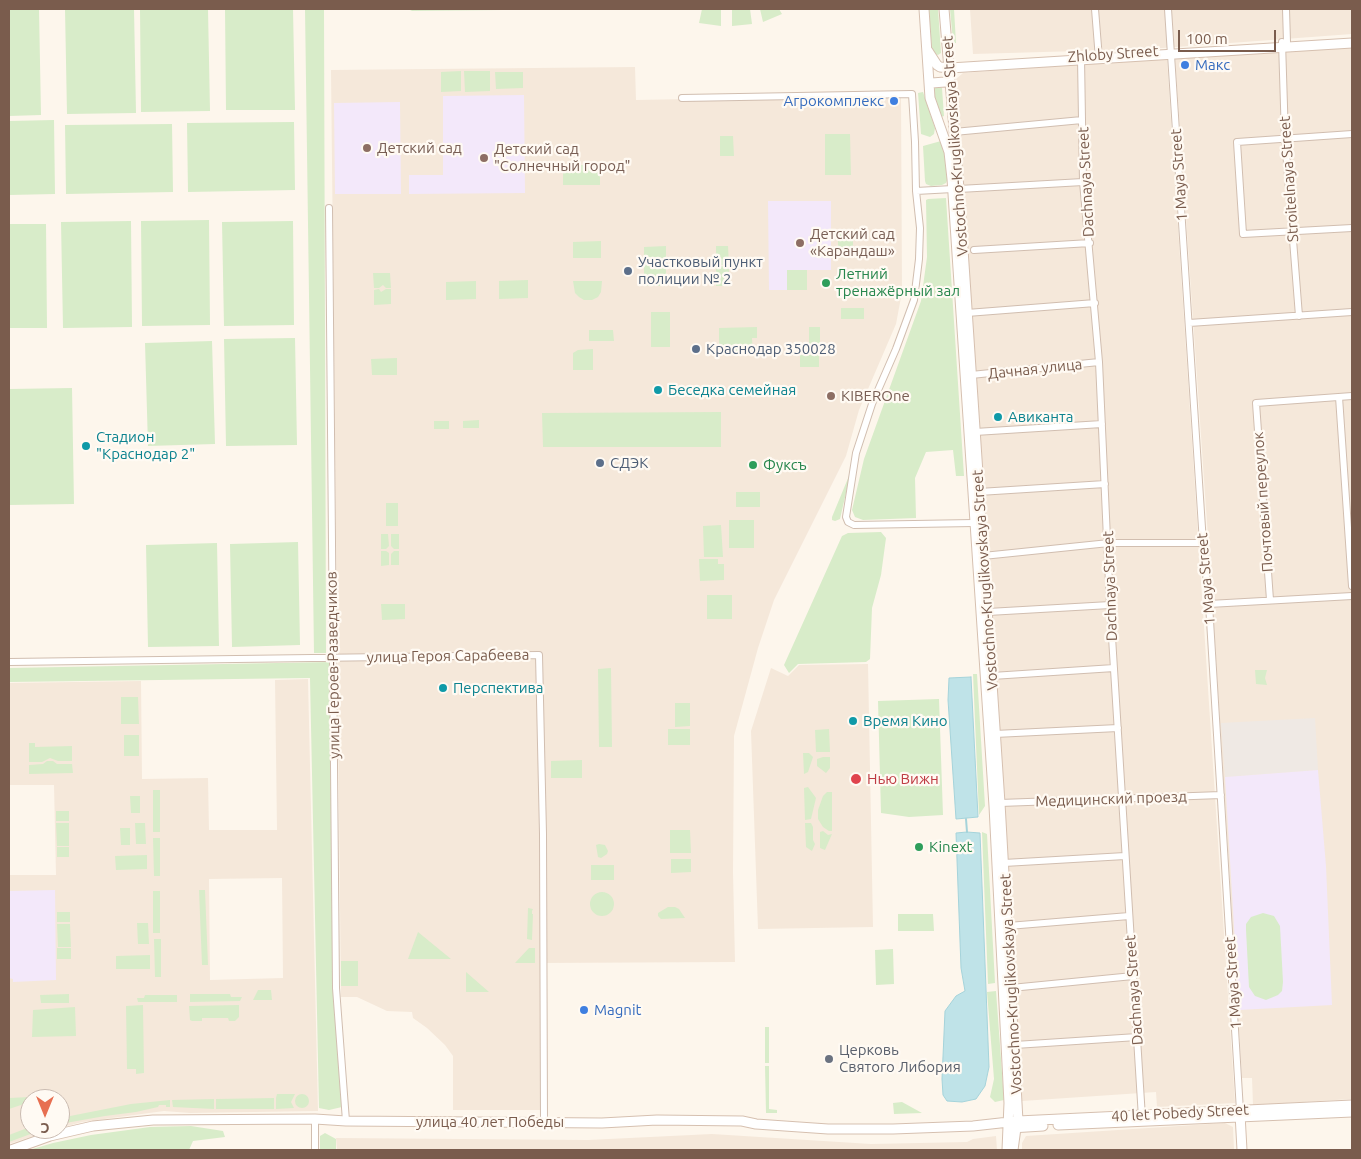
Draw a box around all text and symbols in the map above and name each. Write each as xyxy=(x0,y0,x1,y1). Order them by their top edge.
scale bar xyxy=(1181,20,1278,52)
text: 100 m xyxy=(1186,30,1228,47)
street label: Vostochno-Kruglikovskaya Street xyxy=(938,35,972,257)
street label: Zhloby Street xyxy=(1067,42,1159,66)
place label: Макс xyxy=(1195,56,1230,74)
marker: Макс xyxy=(1179,59,1191,71)
place label: Агрокомплекс xyxy=(783,92,884,110)
marker: Агрокомплекс xyxy=(888,95,900,107)
street label: Stroitelnaya Street xyxy=(1276,115,1302,243)
street label: Dachnaya Street xyxy=(1074,126,1098,238)
street label: 1 Maya Street xyxy=(1167,128,1191,222)
place label: Детский сад xyxy=(377,139,462,157)
place label: Детский сад "Солнечный город" xyxy=(494,140,631,175)
marker: Детский сад xyxy=(361,142,373,154)
marker: Детский сад "Солнечный город" xyxy=(478,152,490,164)
place label: Детский сад «Карандаш» xyxy=(810,225,895,260)
marker: Детский сад «Карандаш» xyxy=(794,237,806,249)
place label: Участковый пункт полиции № 2 xyxy=(638,253,763,288)
marker: Участковый пункт полиции № 2 xyxy=(622,265,634,277)
place label: Летний тренажёрный зал xyxy=(836,265,960,300)
marker: Летний тренажёрный зал xyxy=(820,277,832,289)
place label: Краснодар 350028 xyxy=(706,340,836,358)
marker: Краснодар 350028 xyxy=(690,343,702,355)
street label: Дачная улица xyxy=(987,355,1083,383)
place label: Беседка семейная xyxy=(668,381,796,399)
marker: Беседка семейная xyxy=(652,384,664,396)
place label: KIBEROne xyxy=(841,387,910,405)
marker: KIBEROne xyxy=(825,390,837,402)
place label: Авиканта xyxy=(1008,408,1073,426)
marker: Авиканта xyxy=(992,411,1004,423)
place label: Стадион "Краснодар 2" xyxy=(96,428,195,463)
street label: Почтовый переулок xyxy=(1249,431,1277,573)
marker: Стадион "Краснодар 2" xyxy=(80,440,92,452)
place label: СДЭК xyxy=(610,454,648,472)
place label: Фуксъ xyxy=(763,456,807,474)
marker: СДЭК xyxy=(594,457,606,469)
marker: Фуксъ xyxy=(747,459,759,471)
street label: Vostochno-Kruglikovskaya Street xyxy=(968,469,1002,691)
street label: Dachnaya Street xyxy=(1099,531,1121,641)
street label: 1 Maya Street xyxy=(1193,532,1219,626)
street label: улица Героев-Разведчиков xyxy=(322,571,344,759)
street label: улица Героя Сарабеева xyxy=(367,646,529,666)
place label: Перспектива xyxy=(453,679,544,697)
marker: Перспектива xyxy=(437,682,449,694)
place label: Время Кино xyxy=(863,712,948,730)
marker: Время Кино xyxy=(847,715,859,727)
place label: Нью Вижн xyxy=(867,770,939,788)
marker: Нью Вижн xyxy=(849,772,863,786)
street label: Медицинский проезд xyxy=(1035,787,1187,811)
place label: Kinext xyxy=(929,838,972,856)
marker: Kinext xyxy=(913,841,925,853)
street label: Vostochno-Kruglikovskaya Street xyxy=(996,873,1026,1095)
street label: Dachnaya Street xyxy=(1121,934,1147,1046)
street label: 1 Maya Street xyxy=(1221,936,1245,1030)
place label: Magnit xyxy=(594,1001,641,1019)
marker: Magnit xyxy=(578,1004,590,1016)
place label: Церковь Святого Либория xyxy=(839,1041,961,1076)
marker: Церковь Святого Либория xyxy=(823,1053,835,1065)
north arrow xyxy=(20,1089,70,1139)
street label: 40 let Pobedy Street xyxy=(1111,1100,1249,1126)
street label: улица 40 лет Победы xyxy=(416,1113,564,1131)
text: С xyxy=(41,1120,49,1136)

